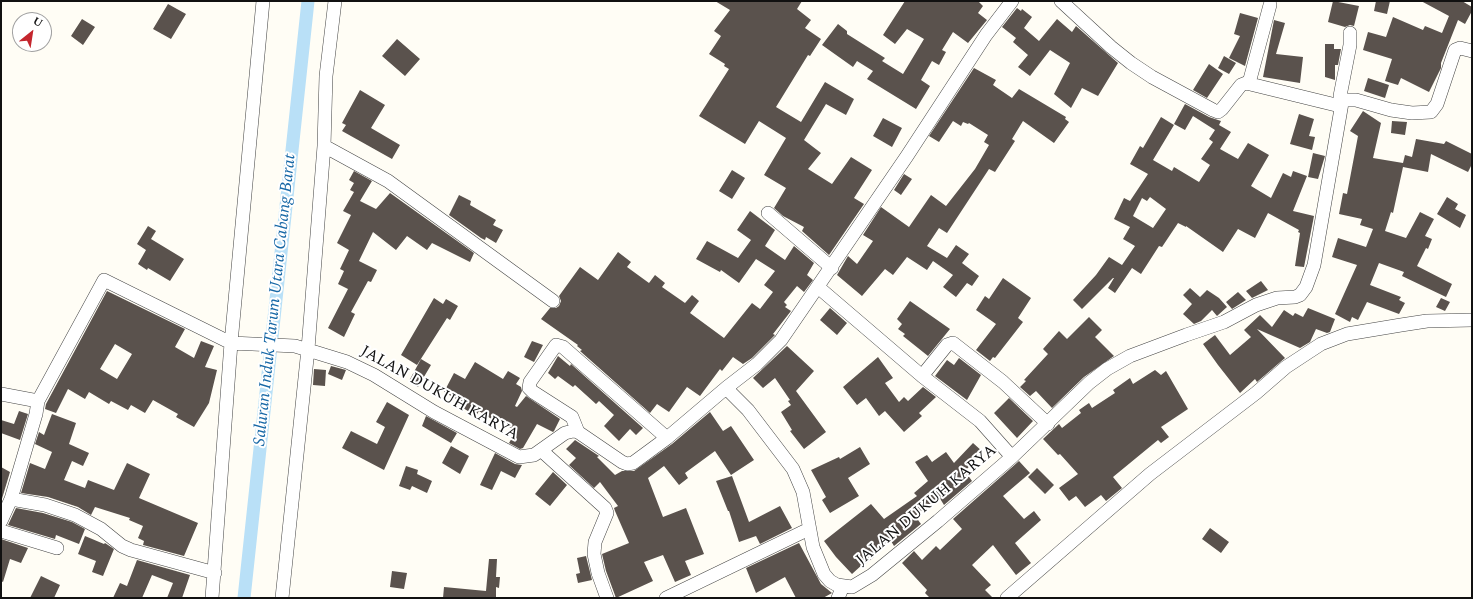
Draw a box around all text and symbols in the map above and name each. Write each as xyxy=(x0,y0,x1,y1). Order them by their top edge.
north arrow xyxy=(12,12,52,52)
text: U xyxy=(30,12,46,32)
water label: Saluran Induk Tarum Utara Cabang Barat xyxy=(251,153,301,447)
street label: JALAN DUKUH KARYA xyxy=(357,343,521,445)
street label: JALAN DUKUH KARYA xyxy=(853,442,1001,570)

